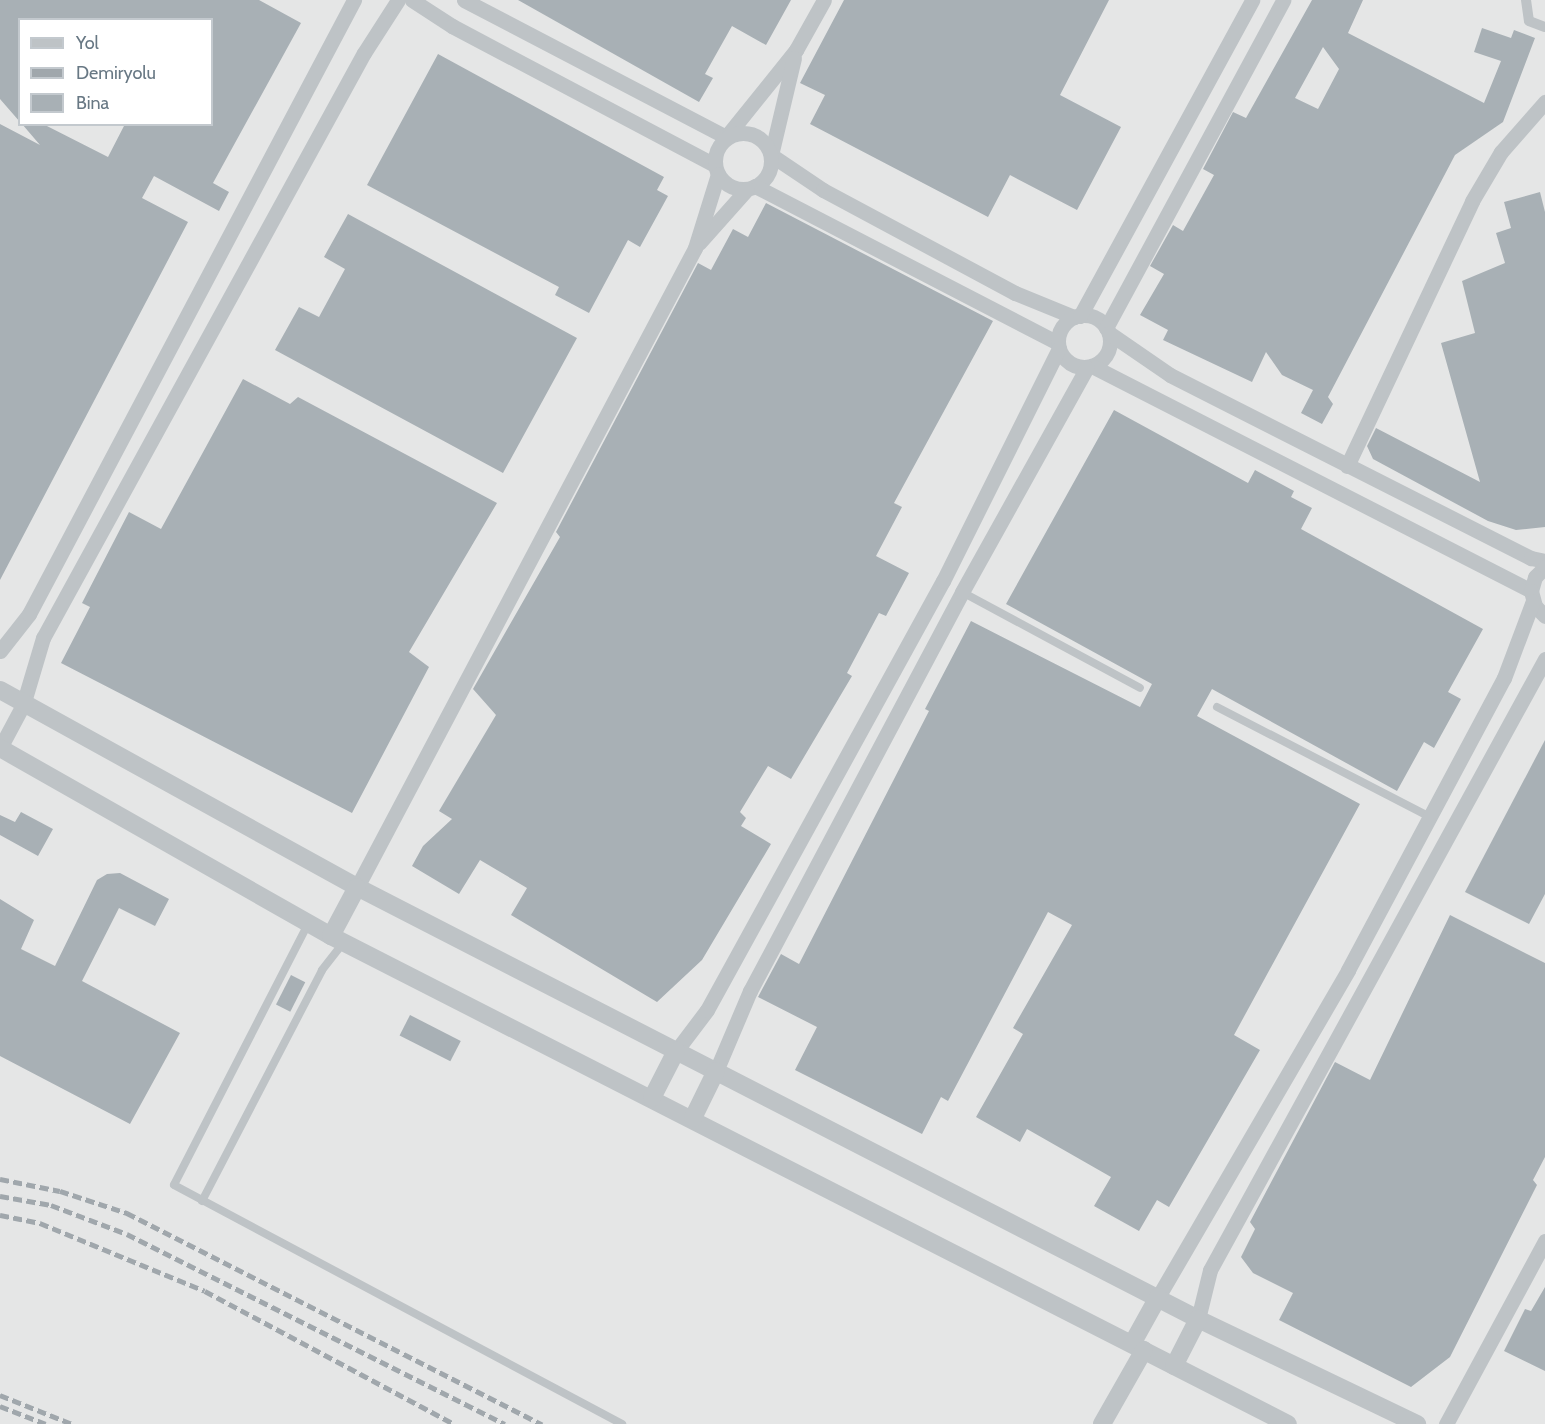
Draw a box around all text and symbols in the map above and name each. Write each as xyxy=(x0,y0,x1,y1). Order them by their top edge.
legend xyxy=(18,18,213,126)
text: Yol xyxy=(76,32,99,54)
text: Demiryolu xyxy=(76,62,156,84)
text: Bina xyxy=(76,92,109,114)

